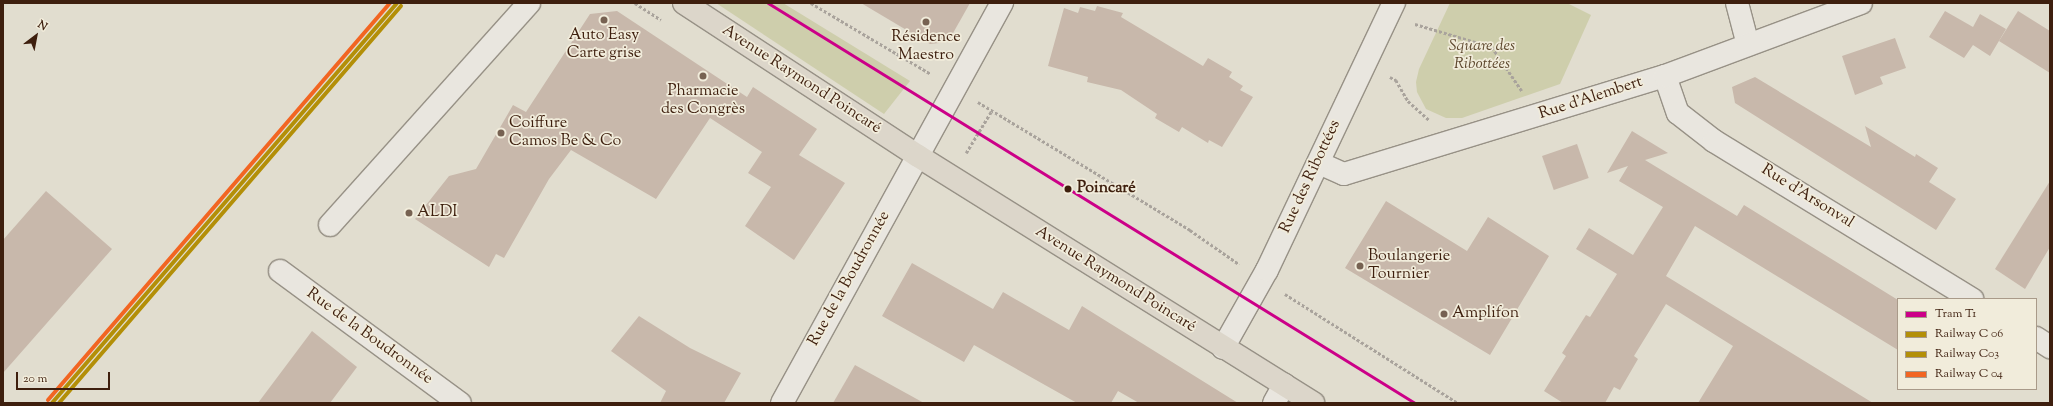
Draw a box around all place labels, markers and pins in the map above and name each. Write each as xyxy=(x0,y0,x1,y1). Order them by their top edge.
marker: Auto Easy Carte grise xyxy=(599,15,609,25)
marker: Résidence Maestro xyxy=(921,17,931,27)
place label: Auto Easy Carte grise xyxy=(567,26,641,64)
place label: Résidence Maestro xyxy=(891,28,961,66)
marker: Pharmacie des Congrès xyxy=(698,71,708,81)
place label: Pharmacie des Congrès xyxy=(661,82,745,120)
place label: Coiffure Camos Be & Co xyxy=(509,114,621,152)
marker: Coiffure Camos Be & Co xyxy=(496,128,506,138)
place label: Poincaré xyxy=(1077,179,1136,199)
marker: Poincaré xyxy=(1062,183,1074,195)
place label: ALDI xyxy=(417,203,458,223)
marker: ALDI xyxy=(404,208,414,218)
place label: Boulangerie Tournier xyxy=(1368,247,1450,285)
marker: Boulangerie Tournier xyxy=(1355,261,1365,271)
place label: Amplifon xyxy=(1452,304,1519,324)
marker: Amplifon xyxy=(1439,309,1449,319)

